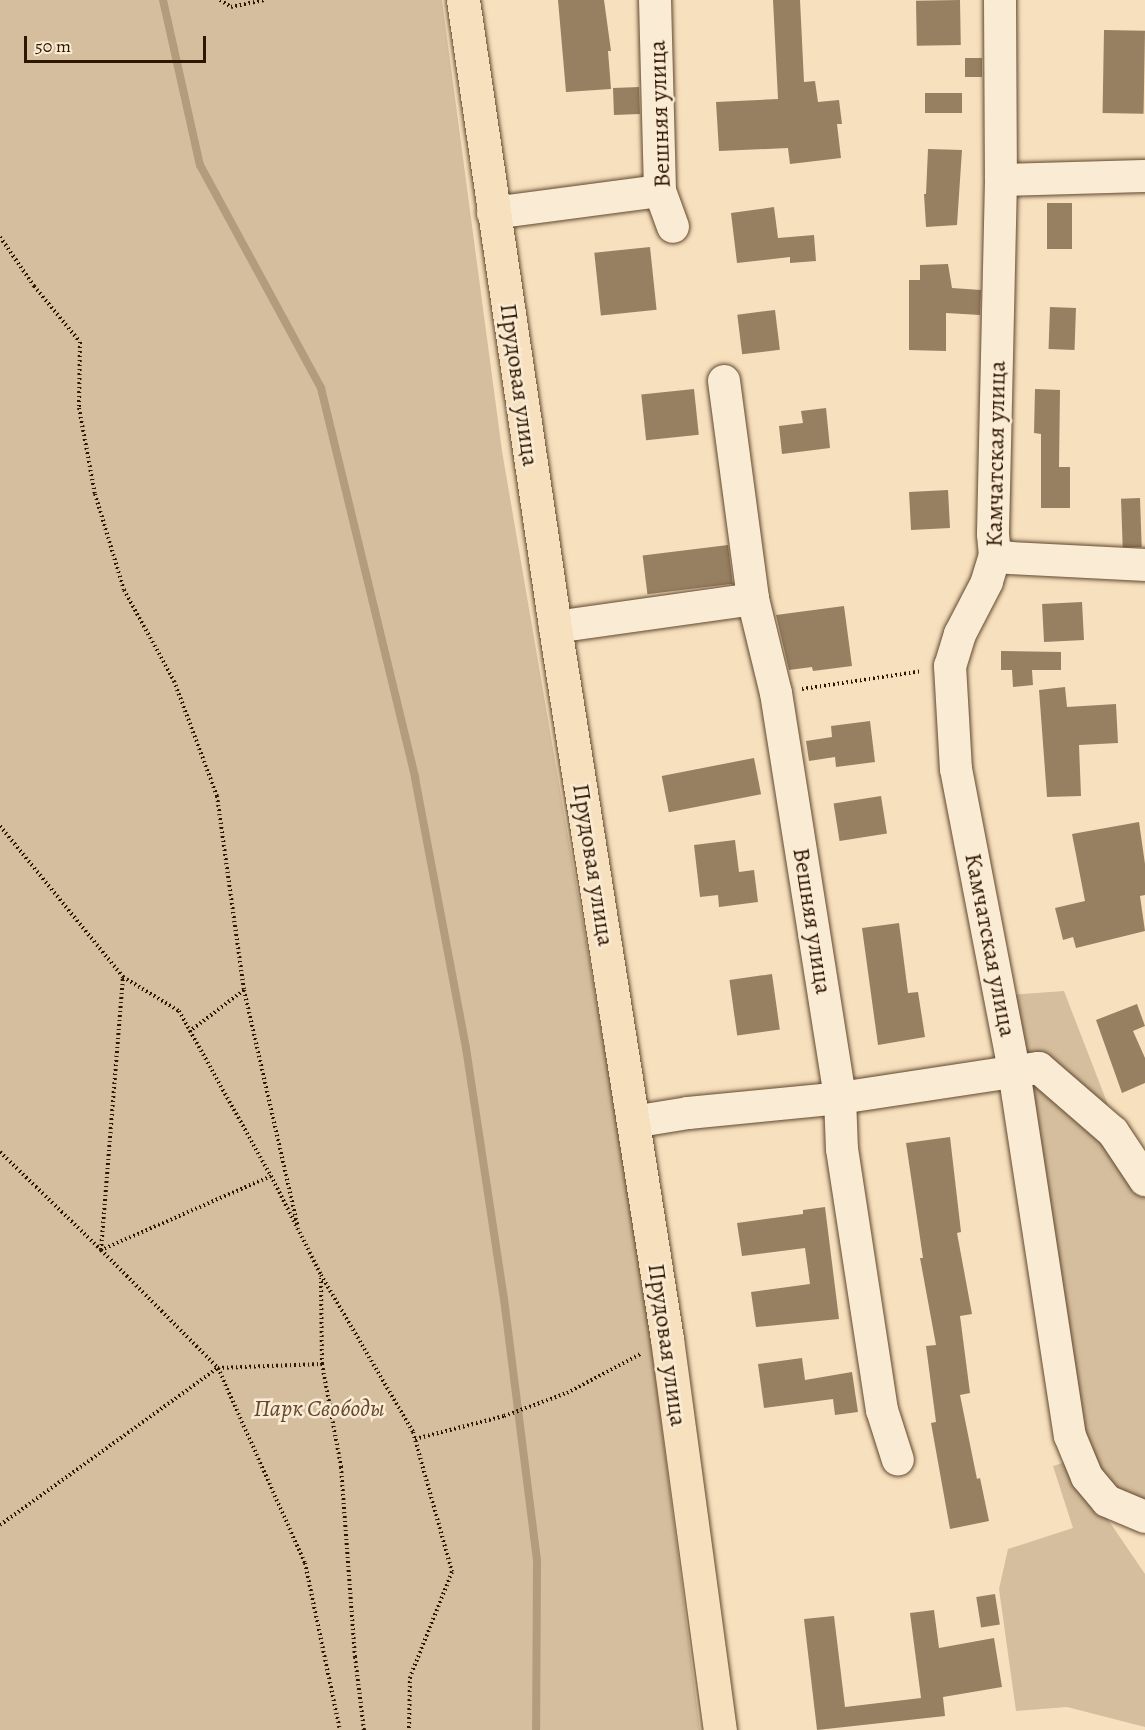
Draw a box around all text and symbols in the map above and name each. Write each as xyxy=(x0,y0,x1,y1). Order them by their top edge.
scale bar xyxy=(27,24,208,62)
text: 50 m xyxy=(35,34,71,58)
street label: Вешняя улица xyxy=(643,40,677,188)
street label: Прудовая улица xyxy=(493,302,545,468)
street label: Камчатская улица xyxy=(980,361,1012,547)
street label: Прудовая улица xyxy=(566,782,620,948)
street label: Вешняя улица xyxy=(786,846,838,996)
street label: Камчатская улица xyxy=(958,851,1022,1039)
street label: Прудовая улица xyxy=(641,1262,693,1428)
park label: Парк Свободы xyxy=(254,1395,384,1423)

